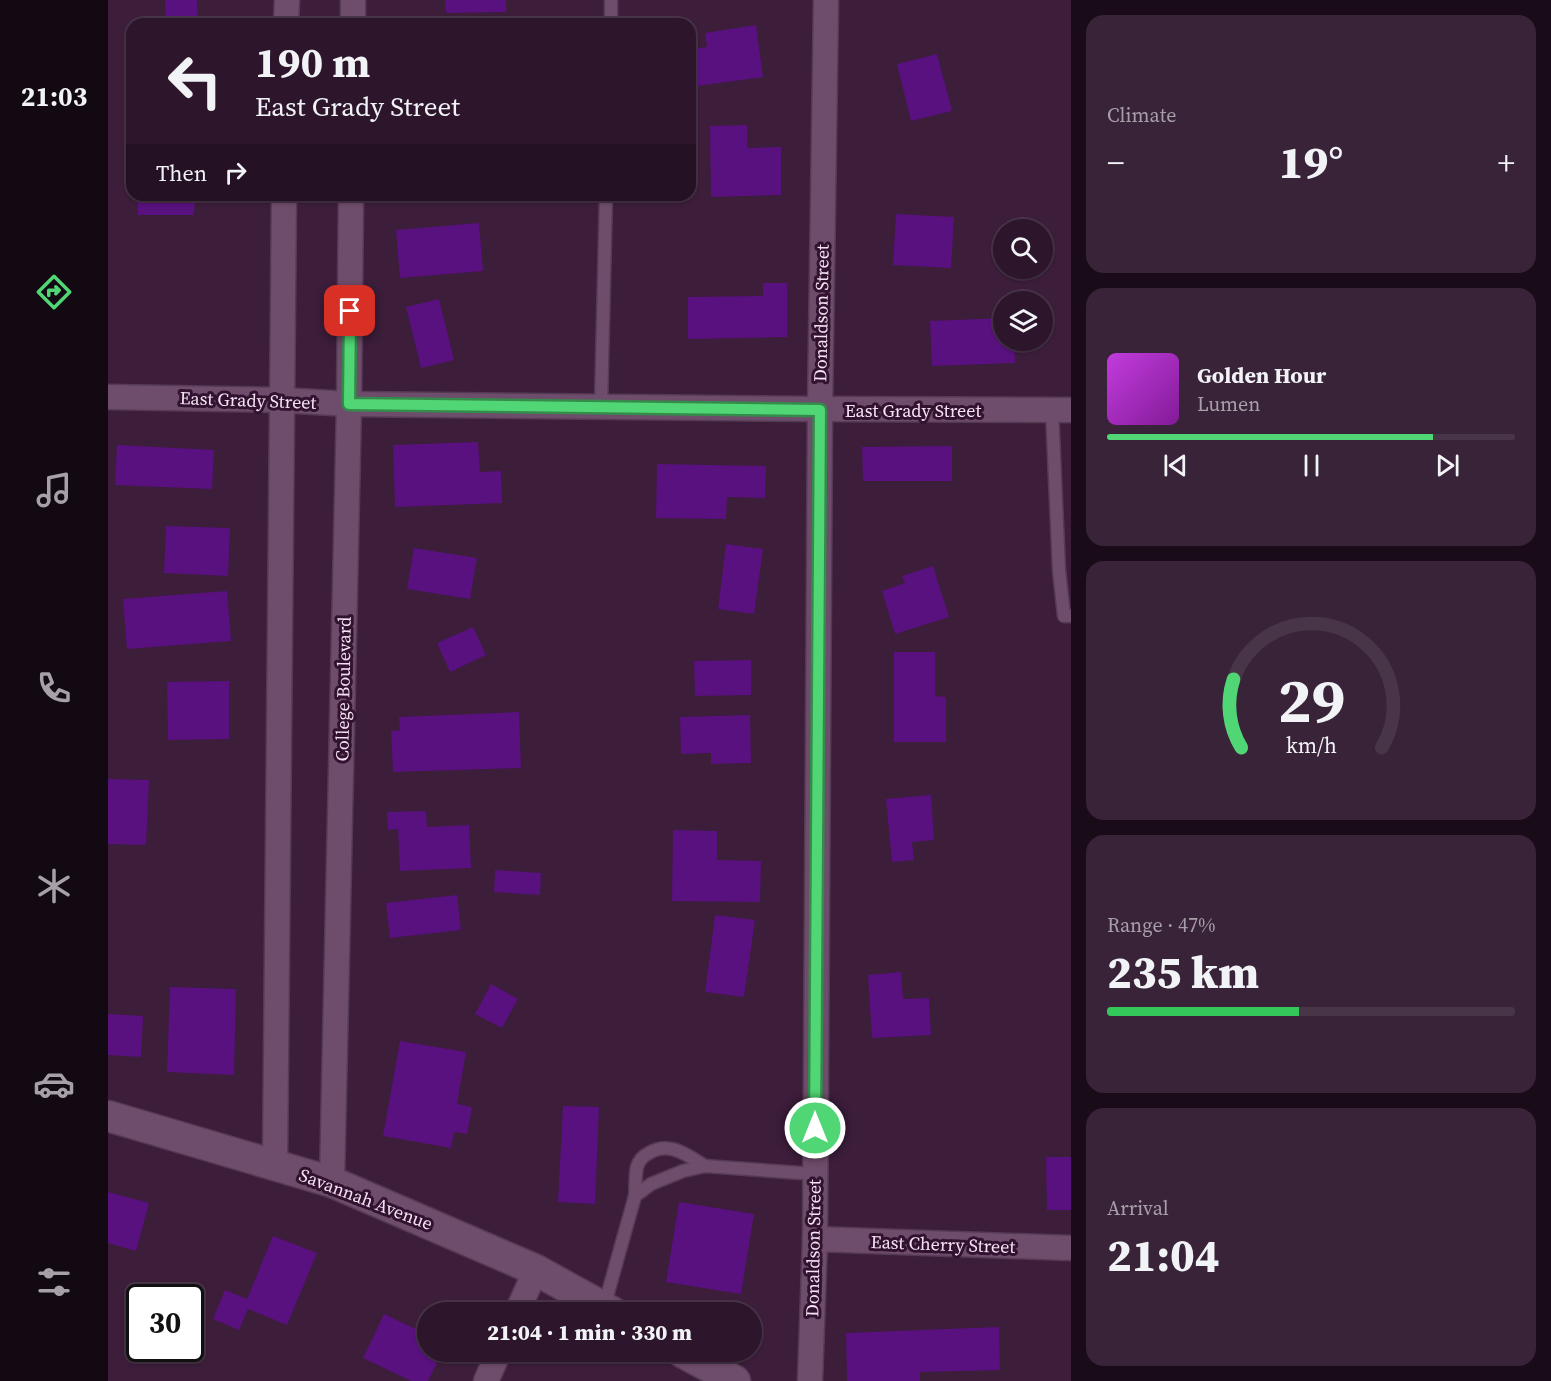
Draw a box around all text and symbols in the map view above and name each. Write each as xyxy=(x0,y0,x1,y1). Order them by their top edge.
text: 190 m xyxy=(255,33,370,91)
icon: left xyxy=(156,42,234,120)
text: 21:03 xyxy=(21,78,87,115)
text: East Grady Street xyxy=(255,88,460,125)
text: Climate xyxy=(1107,101,1176,129)
text: 19° xyxy=(1279,131,1343,193)
text: − xyxy=(1107,140,1125,185)
text: + xyxy=(1497,140,1515,185)
icon: right xyxy=(219,156,252,189)
text: Then xyxy=(156,158,207,188)
map controls xyxy=(993,219,1053,351)
button: search xyxy=(993,219,1053,279)
street label: Donaldson Street xyxy=(807,244,835,382)
icon: directions xyxy=(33,271,75,313)
pin xyxy=(324,285,375,336)
button: layers xyxy=(993,291,1053,351)
icon: arrive xyxy=(333,294,366,327)
text: Golden Hour xyxy=(1197,360,1326,390)
street label: East Grady Street xyxy=(179,385,317,415)
text: Lumen xyxy=(1197,390,1260,418)
street label: East Grady Street xyxy=(845,398,981,423)
icon: previous xyxy=(1159,449,1192,482)
icon: pause xyxy=(1295,449,1328,482)
icon: next xyxy=(1431,449,1464,482)
icon: music xyxy=(33,469,75,511)
street label: College Boulevard xyxy=(329,616,357,762)
text: 29 xyxy=(1277,657,1345,743)
icon: phone xyxy=(33,667,75,709)
text: km/h xyxy=(1285,731,1337,760)
icon: climate xyxy=(33,865,75,907)
text: Range · 47% xyxy=(1107,911,1216,939)
text: 235 km xyxy=(1107,941,1259,1003)
icon: car xyxy=(33,1063,75,1105)
position arrow xyxy=(783,1096,847,1160)
street label: Savannah Avenue xyxy=(296,1162,436,1236)
street label: Donaldson Street xyxy=(799,1179,827,1317)
text: Arrival xyxy=(1107,1194,1169,1222)
text: 21:04 xyxy=(1107,1224,1220,1286)
street label: East Cherry Street xyxy=(870,1229,1016,1259)
icon: filters xyxy=(33,1261,75,1303)
speed limit sign: 30 xyxy=(126,1284,204,1362)
text: 21:04 · 1 min · 330 m xyxy=(487,1317,692,1347)

